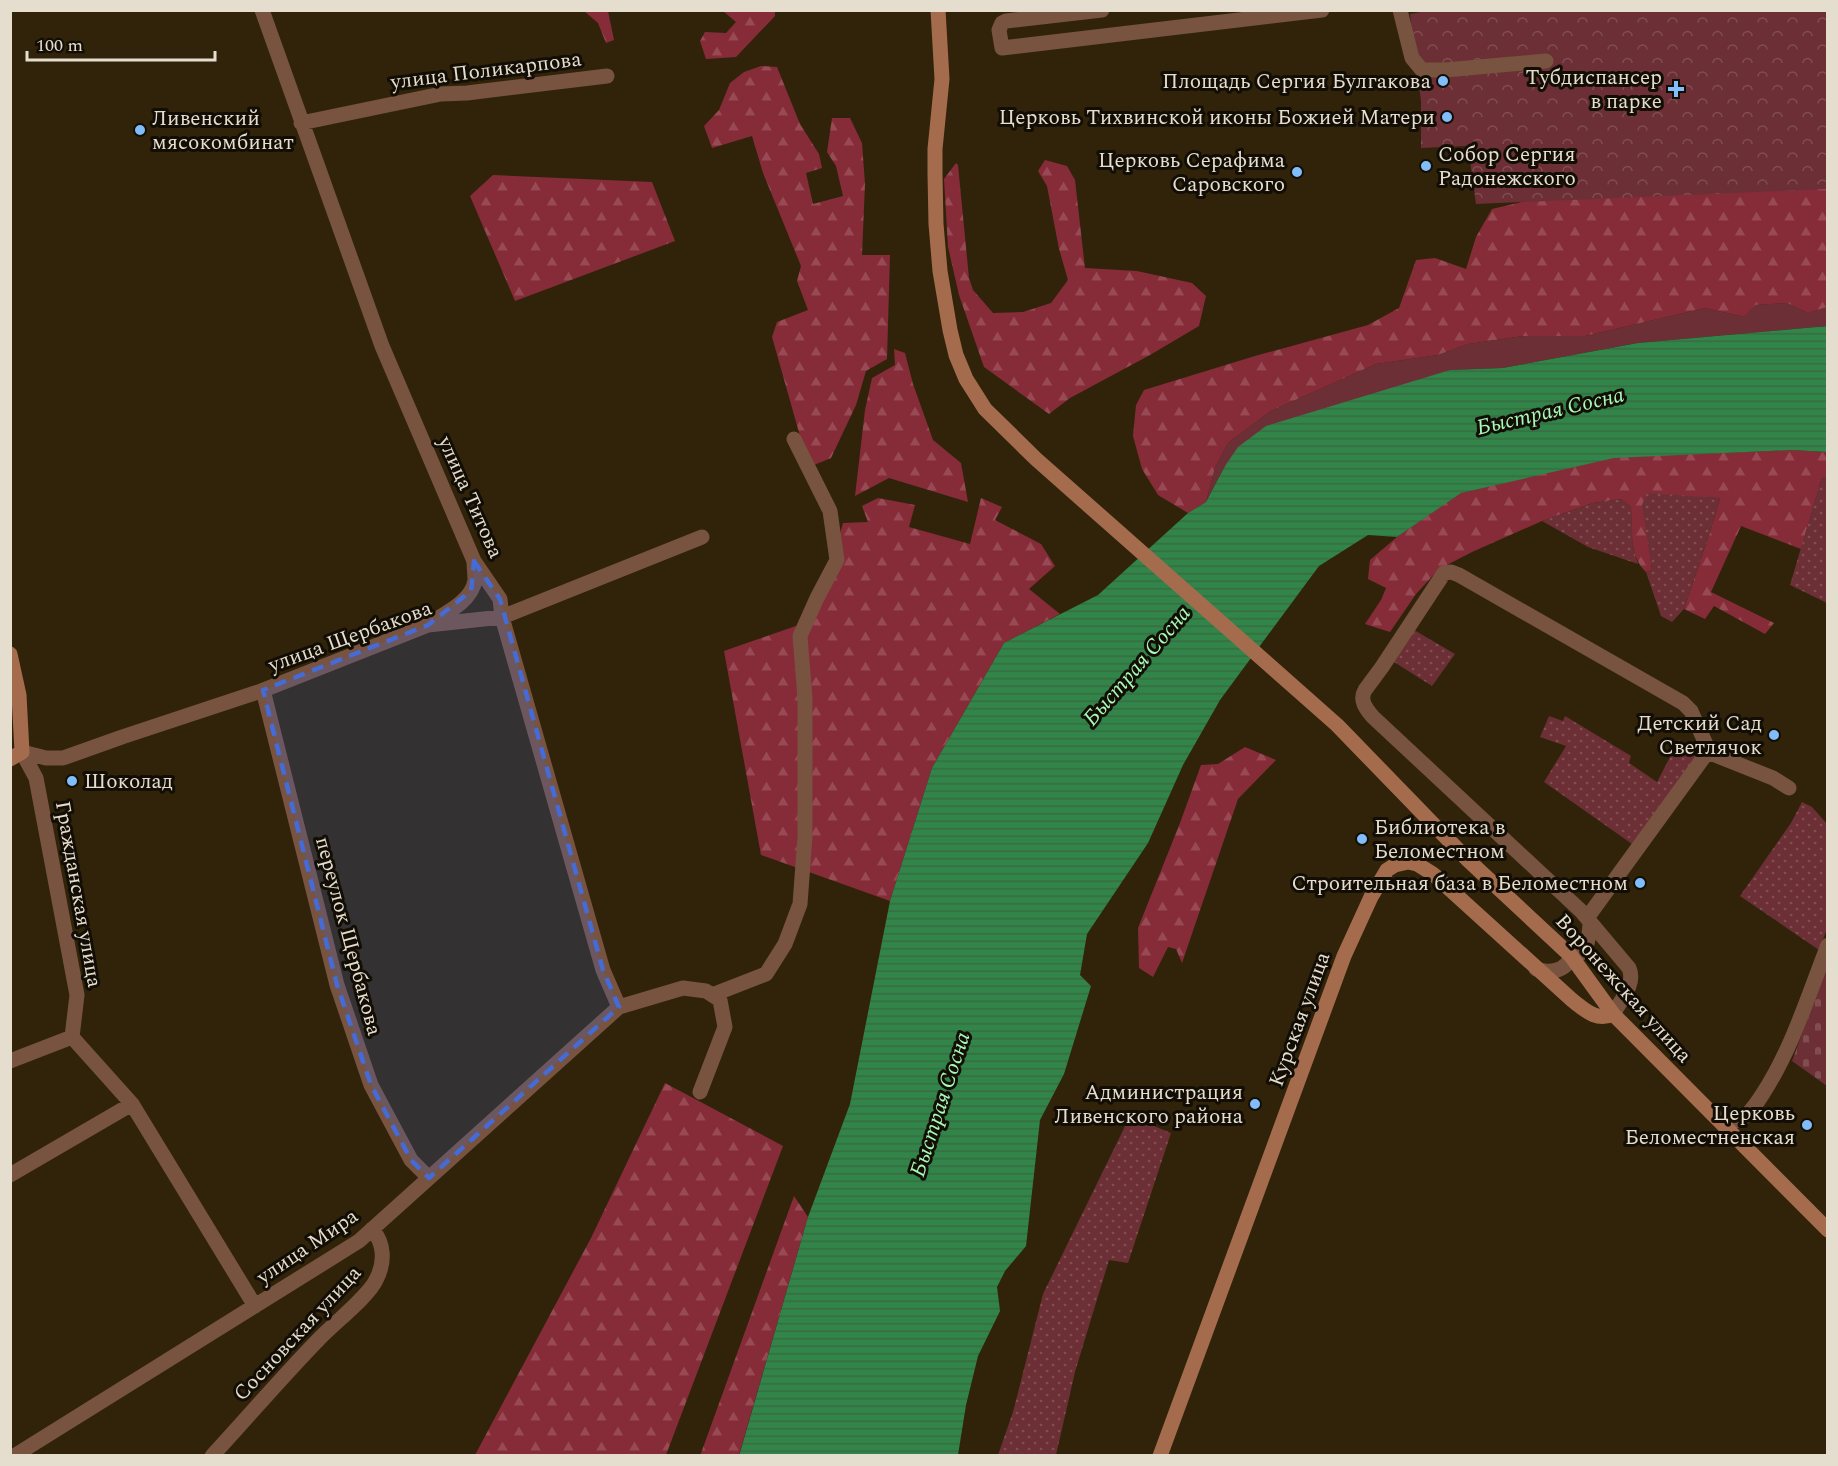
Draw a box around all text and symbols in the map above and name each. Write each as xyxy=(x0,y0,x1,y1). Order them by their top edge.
scale bar xyxy=(27,24,214,62)
text: 100 m xyxy=(36,32,83,59)
street label: улица Поликарпова xyxy=(388,43,584,99)
place label: Тубдиспансер в парке xyxy=(1525,62,1662,118)
place label: Площадь Сергия Булгакова xyxy=(1162,66,1432,98)
marker: Площадь Сергия Булгакова xyxy=(1436,74,1450,88)
marker: Тубдиспансер в парке xyxy=(1667,80,1685,98)
place label: Церковь Тихвинской иконы Божией Матери xyxy=(999,102,1435,134)
place label: Ливенский мясокомбинат xyxy=(152,103,294,159)
marker: Церковь Тихвинской иконы Божией Матери xyxy=(1440,110,1454,124)
marker: Ливенский мясокомбинат xyxy=(133,123,147,137)
place label: Собор Сергия Радонежского xyxy=(1438,139,1576,195)
place label: Церковь Серафима Саровского xyxy=(1098,145,1286,201)
marker: Собор Сергия Радонежского xyxy=(1419,159,1433,173)
marker: Церковь Серафима Саровского xyxy=(1290,165,1304,179)
water label: Быстрая Сосна xyxy=(1473,378,1627,444)
street label: улица Титова xyxy=(428,430,512,564)
street label: улица Щербакова xyxy=(263,592,437,682)
water label: Быстрая Сосна xyxy=(1075,598,1199,734)
place label: Детский Сад Светлячок xyxy=(1637,708,1762,764)
marker: Детский Сад Светлячок xyxy=(1767,728,1781,742)
place label: Шоколад xyxy=(84,766,173,798)
marker: Шоколад xyxy=(65,774,79,788)
street label: Гражданская улица xyxy=(46,798,110,991)
place label: Библиотека в Беломестном xyxy=(1374,812,1505,868)
marker: Библиотека в Беломестном xyxy=(1355,832,1369,846)
street label: переулок Щербакова xyxy=(306,833,390,1040)
place label: Строительная база в Беломестном xyxy=(1291,868,1628,900)
marker: Строительная база в Беломестном xyxy=(1633,876,1647,890)
street label: Воронежская улица xyxy=(1547,907,1700,1071)
street label: Курская улица xyxy=(1261,947,1339,1091)
water label: Быстрая Сосна xyxy=(901,1028,979,1181)
place label: Администрация Ливенского района xyxy=(1054,1077,1244,1133)
marker: Администрация Ливенского района xyxy=(1248,1097,1262,1111)
place label: Церковь Беломестненская xyxy=(1625,1098,1795,1154)
marker: Церковь Беломестненская xyxy=(1800,1118,1814,1132)
street label: улица Мира xyxy=(249,1200,366,1293)
street label: Сосновская улица xyxy=(226,1258,370,1409)

